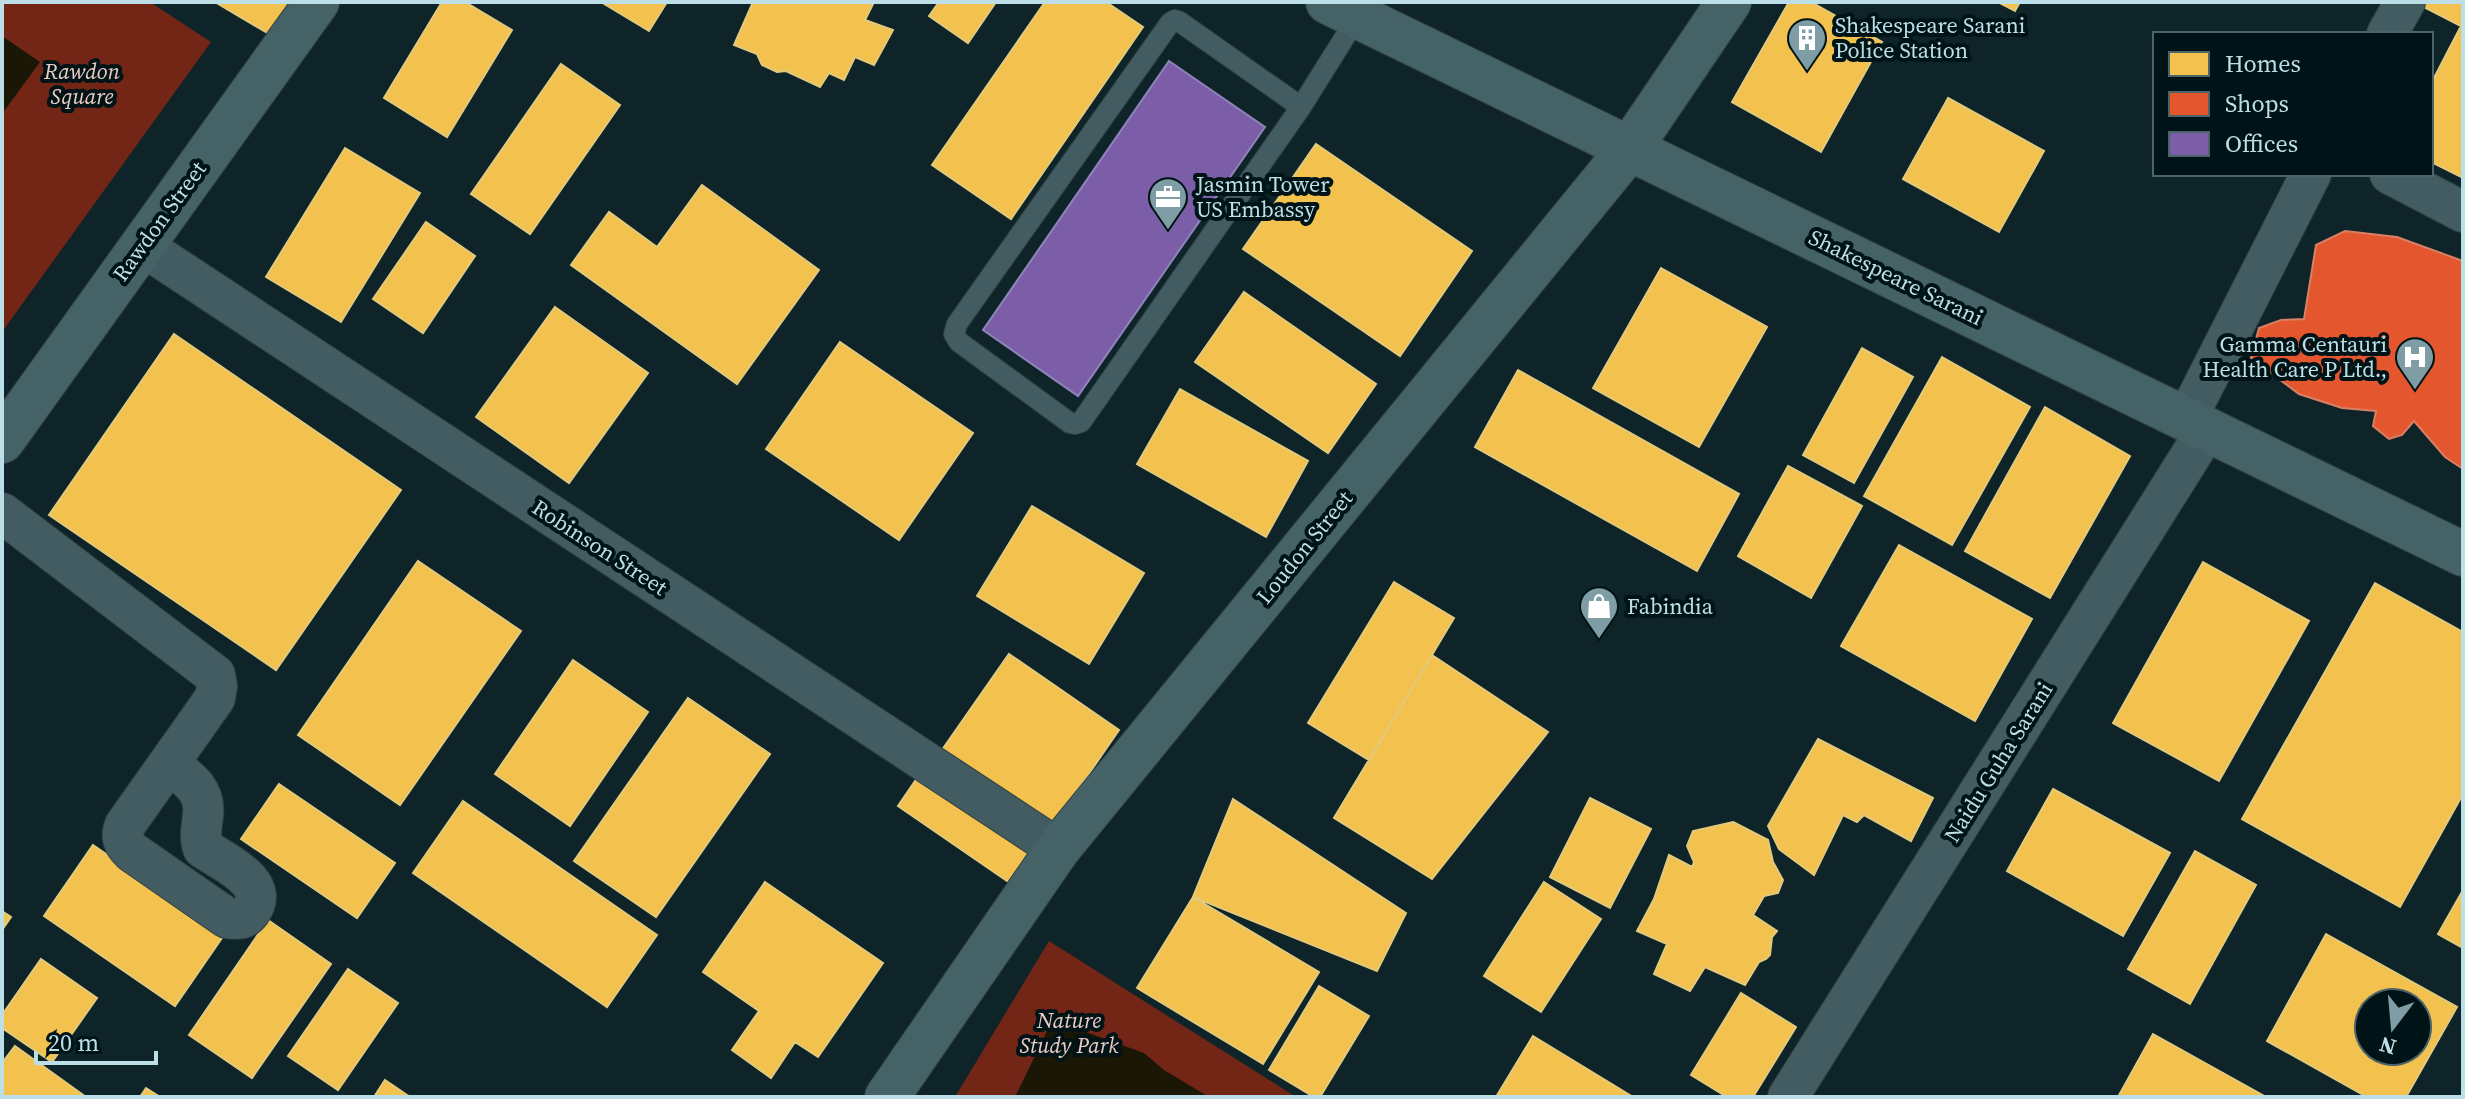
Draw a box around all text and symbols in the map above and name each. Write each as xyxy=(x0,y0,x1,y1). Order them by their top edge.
place label: Shakespeare Sarani Police Station xyxy=(1835,10,2025,65)
building icon: Shakespeare Sarani Police Station xyxy=(1786,17,1828,72)
legend xyxy=(2153,32,2433,176)
text: Homes xyxy=(2225,47,2301,80)
park label: Rawdon Square xyxy=(43,56,121,111)
text: Shops xyxy=(2225,87,2289,120)
text: Offices xyxy=(2225,127,2298,160)
street label: Rawdon Street xyxy=(105,154,213,287)
place label: Jasmin Tower US Embassy xyxy=(1195,169,1330,224)
office icon: Jasmin Tower US Embassy xyxy=(1147,176,1189,231)
street label: Shakespeare Sarani xyxy=(1804,222,1988,332)
place label: Gamma Centauri Health Care P Ltd., xyxy=(2203,329,2387,384)
hospital icon: Gamma Centauri Health Care P Ltd., xyxy=(2394,336,2436,391)
street label: Loudon Street xyxy=(1249,483,1359,610)
street label: Robinson Street xyxy=(527,492,674,602)
shop icon: Fabindia xyxy=(1578,585,1620,640)
place label: Fabindia xyxy=(1627,591,1714,621)
street label: Naidu Guha Sarani xyxy=(1937,676,2059,848)
north arrow xyxy=(2353,987,2433,1067)
park label: Nature Study Park xyxy=(1019,1005,1119,1060)
scale bar xyxy=(36,1015,156,1065)
text: 20 m xyxy=(48,1026,99,1059)
text: N xyxy=(2376,1030,2399,1063)

